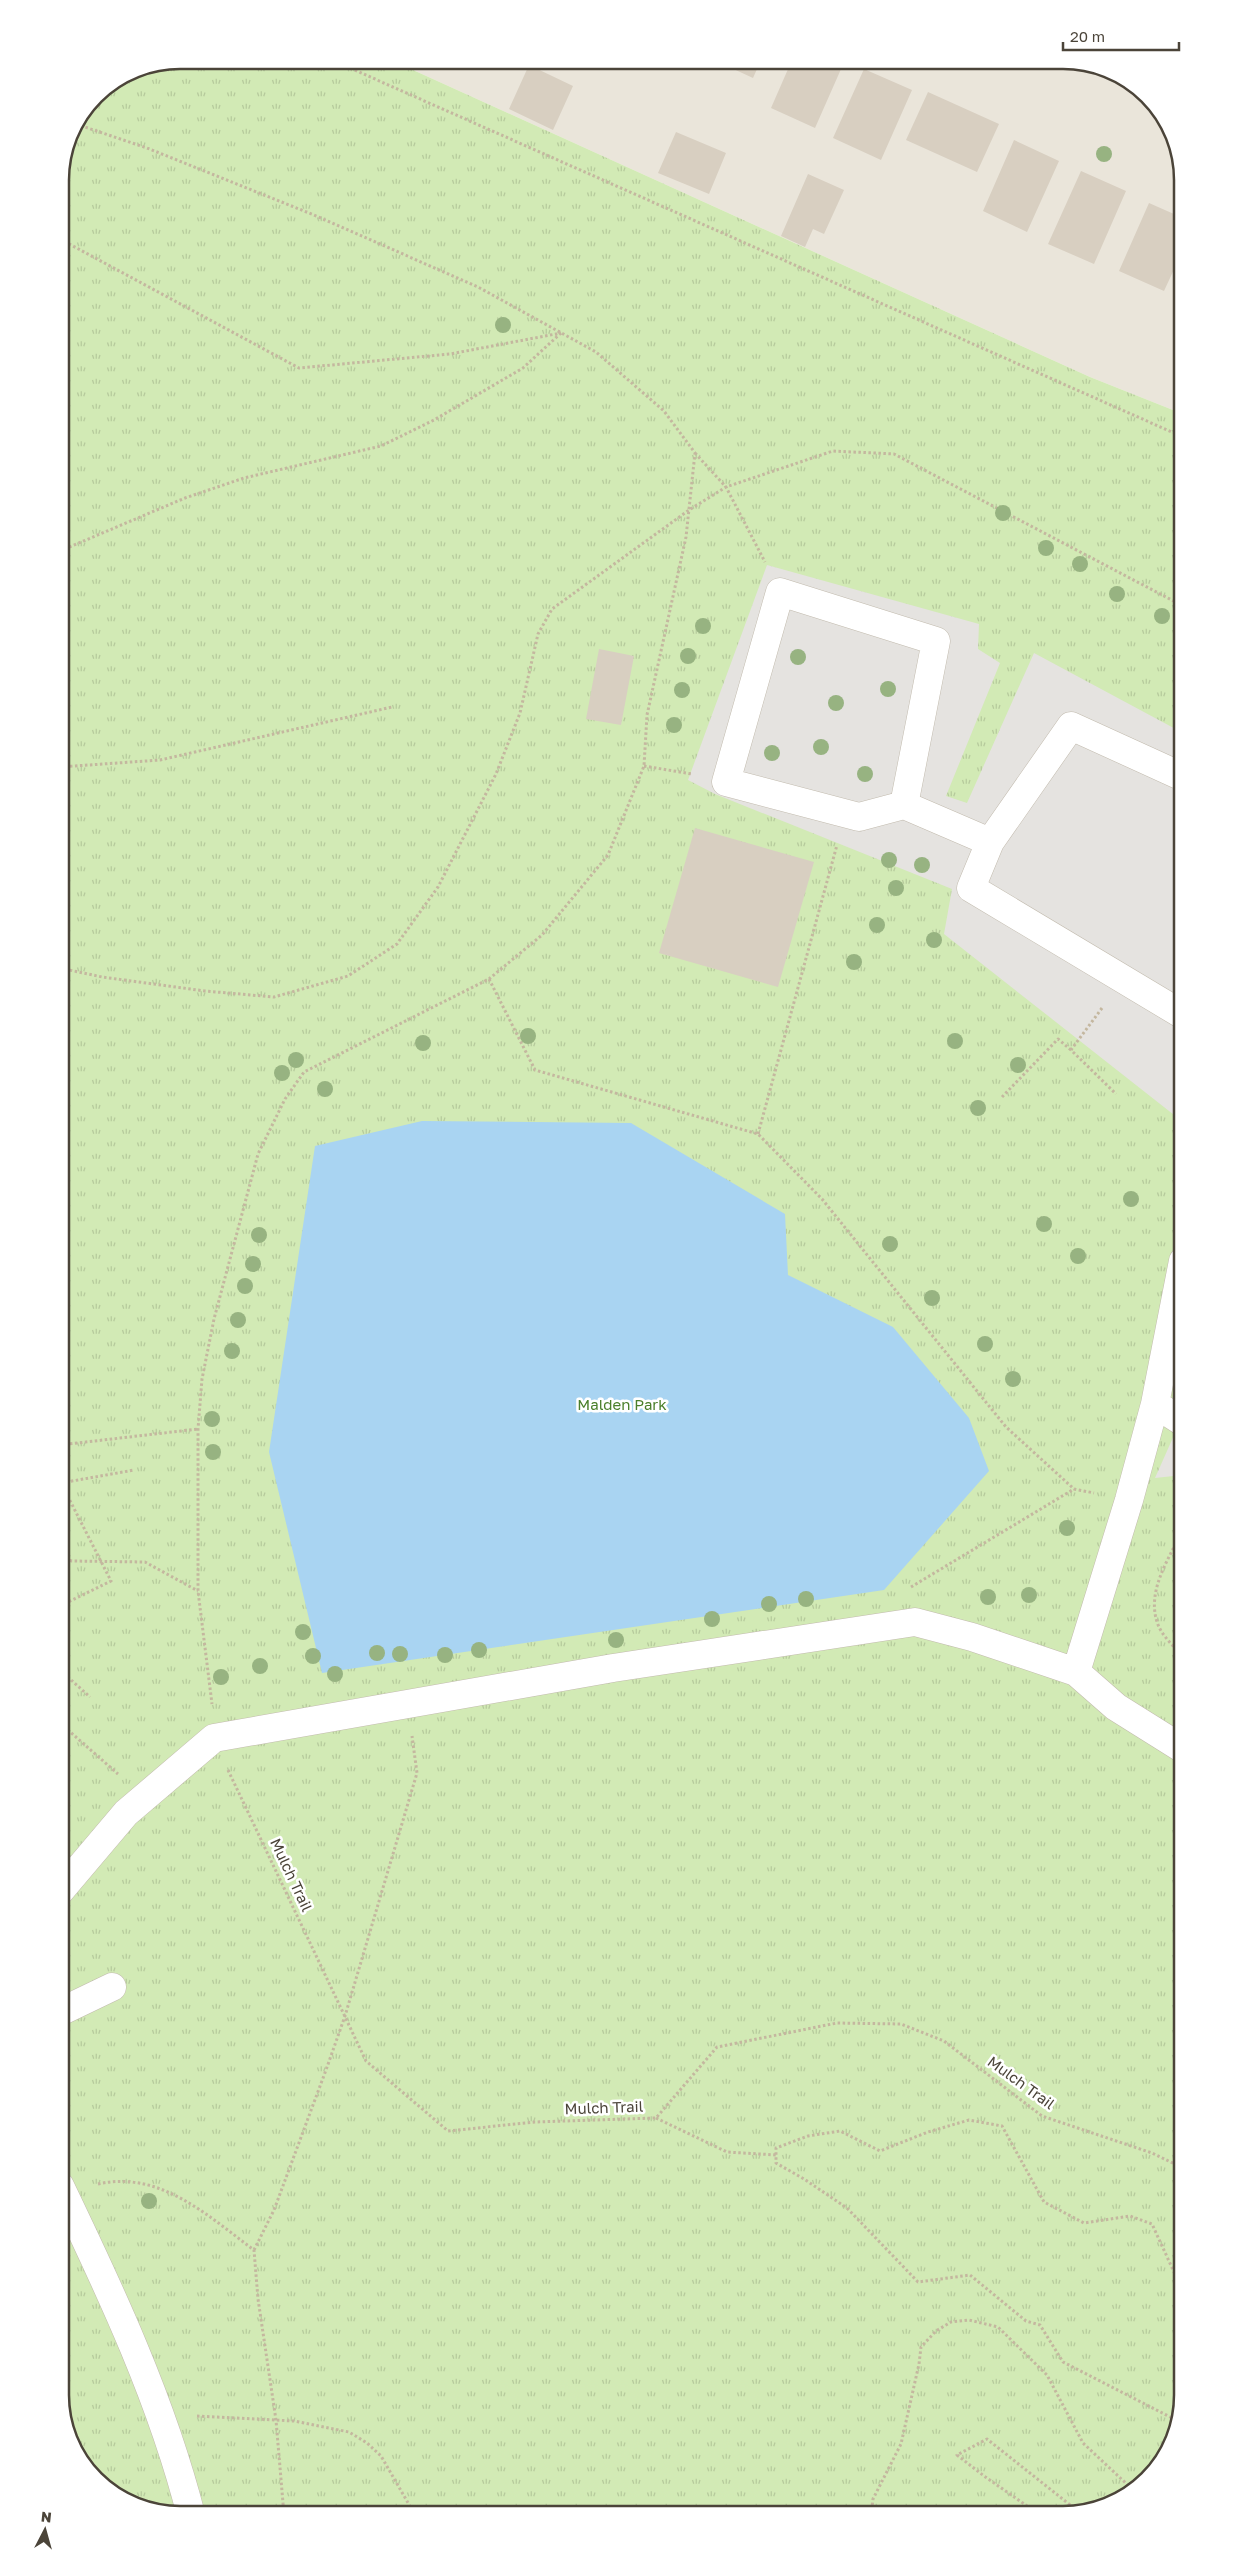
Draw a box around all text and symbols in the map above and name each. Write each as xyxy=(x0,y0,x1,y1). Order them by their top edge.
scale bar xyxy=(1063,20,1179,52)
text: 20 m xyxy=(1070,27,1105,45)
park label: Malden Park xyxy=(577,1395,667,1413)
street label: Mulch Trail xyxy=(267,1835,317,1914)
street label: Mulch Trail xyxy=(984,2052,1059,2113)
street label: Mulch Trail xyxy=(564,2097,644,2117)
north arrow xyxy=(20,2505,70,2555)
text: N xyxy=(40,2508,53,2526)

